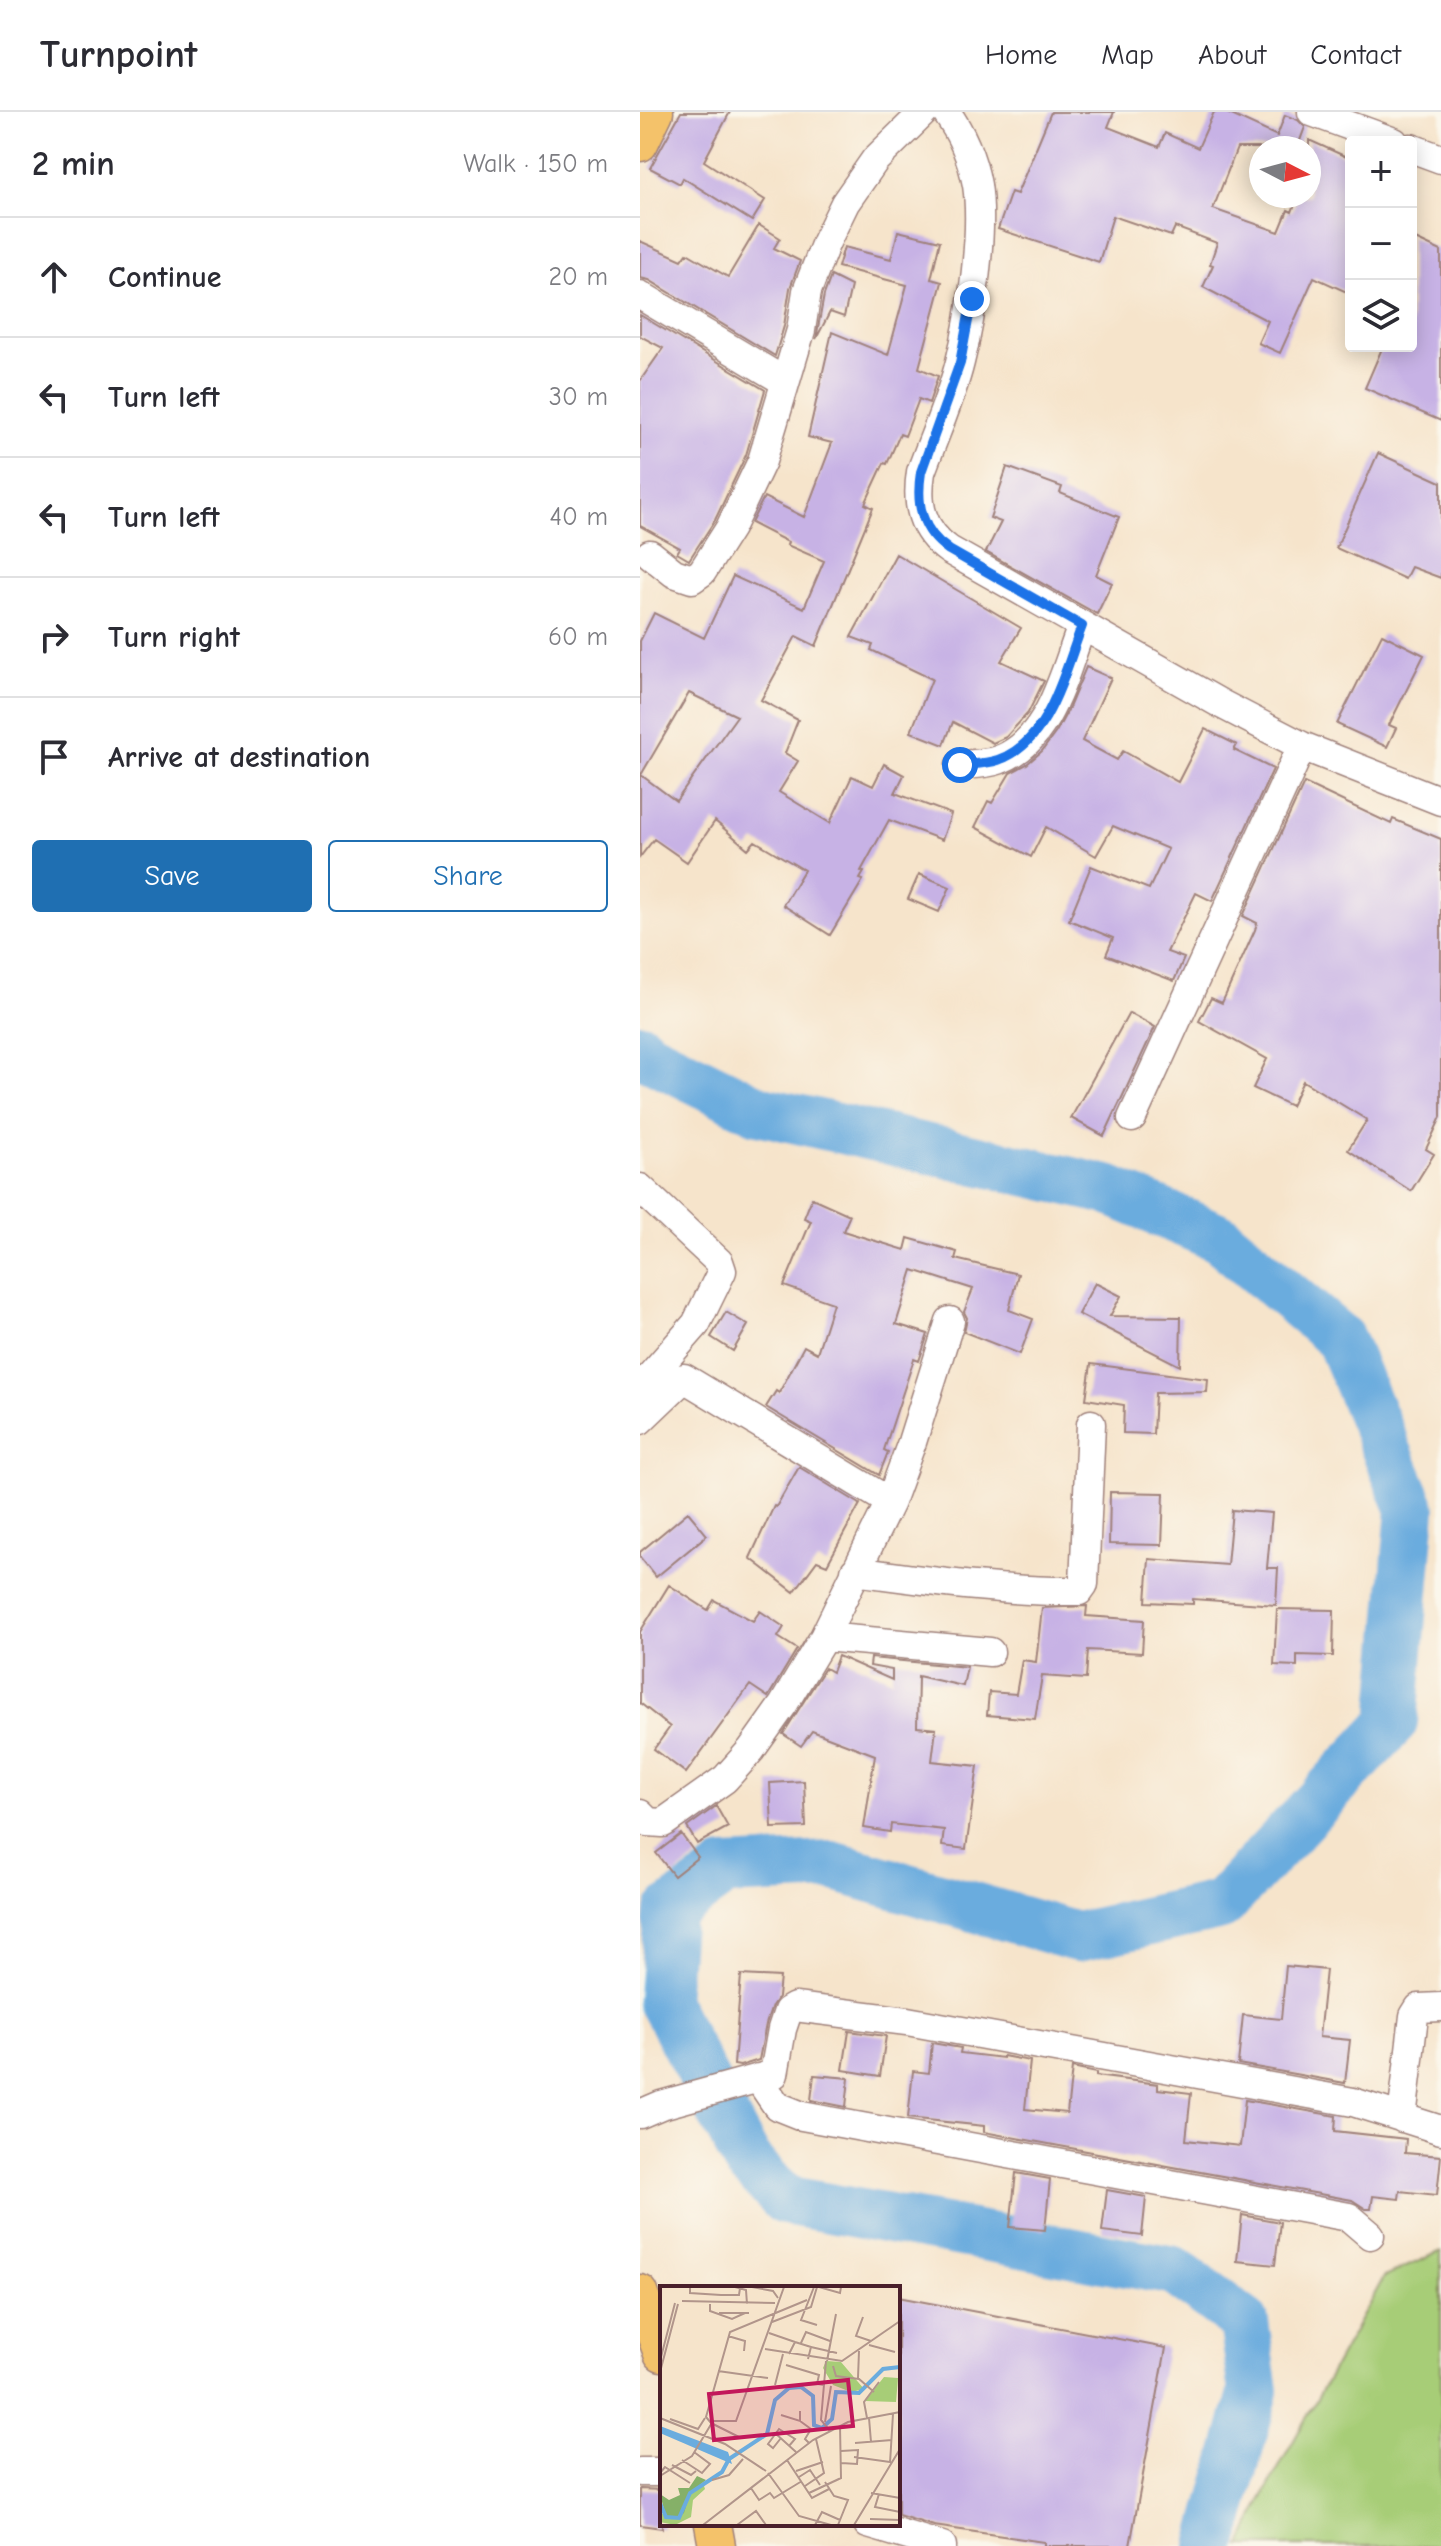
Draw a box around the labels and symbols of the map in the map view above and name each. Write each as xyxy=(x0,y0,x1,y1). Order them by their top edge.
north arrow xyxy=(1249,136,1321,208)
route end xyxy=(954,281,990,317)
route start xyxy=(942,747,978,783)
inset map xyxy=(660,2286,900,2526)

